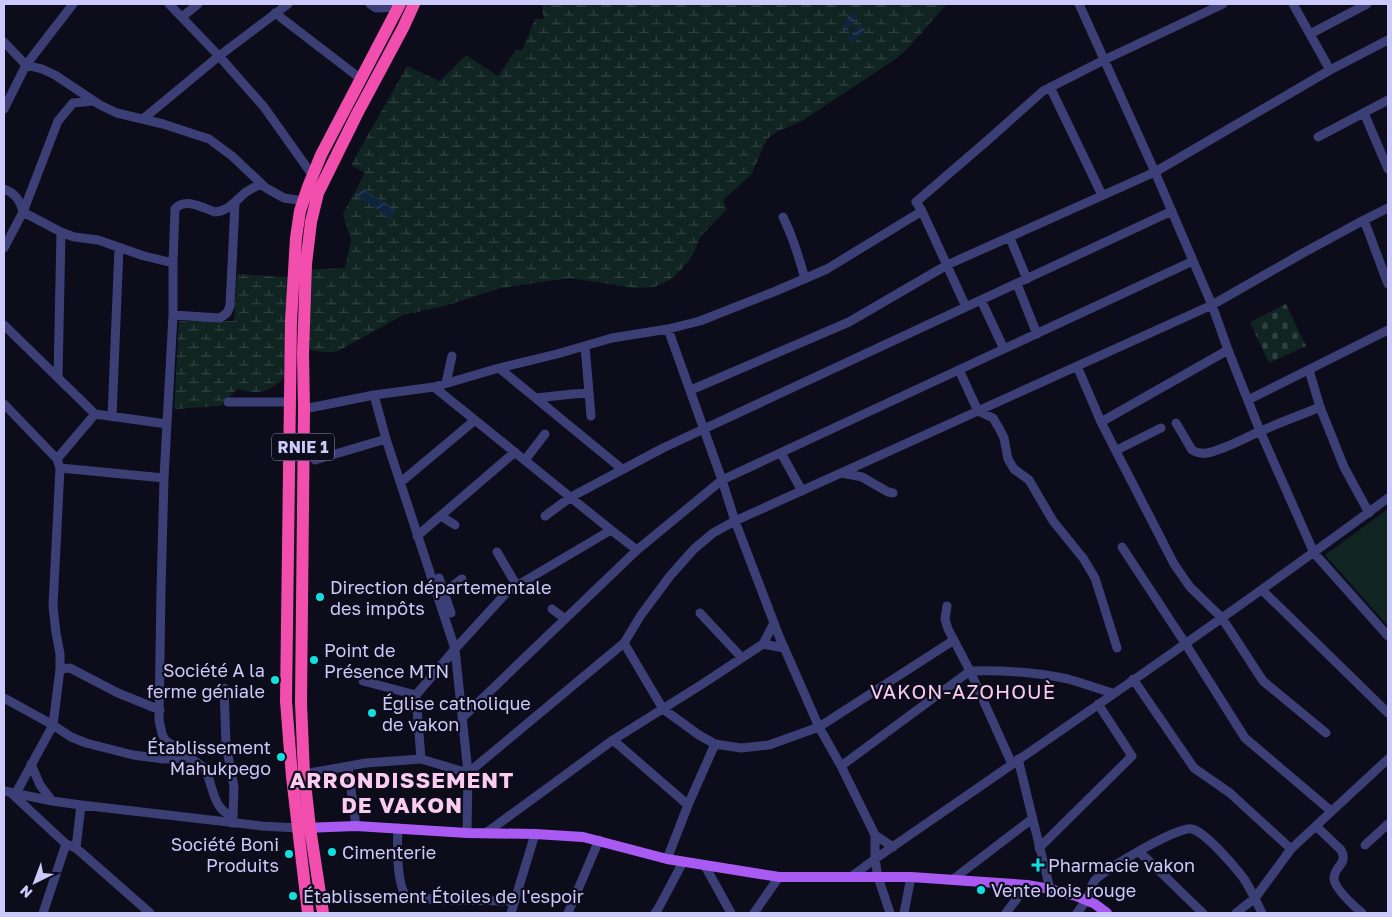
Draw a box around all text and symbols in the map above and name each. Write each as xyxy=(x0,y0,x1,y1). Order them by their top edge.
road number: RNIE 1 xyxy=(272,434,334,461)
place label: Direction départementale des impôts xyxy=(330,576,551,619)
marker: Direction départementale des impôts xyxy=(314,591,326,603)
place label: Point de Présence MTN xyxy=(324,639,449,682)
marker: Point de Présence MTN xyxy=(308,654,320,666)
place label: Société A la ferme géniale xyxy=(147,659,265,702)
marker: Société A la ferme géniale xyxy=(269,674,281,686)
district label: VAKON-AZOHOUÈ xyxy=(870,679,1056,703)
place label: Église catholique de vakon xyxy=(382,692,531,735)
marker: Église catholique de vakon xyxy=(366,707,378,719)
place label: Établissement Mahukpego xyxy=(147,736,271,779)
marker: Établissement Mahukpego xyxy=(275,751,287,763)
district label: ARRONDISSEMENT DE VAKON xyxy=(290,766,514,818)
place label: Société Boni Produits xyxy=(171,833,279,876)
place label: Cimenterie xyxy=(342,841,436,863)
marker: Cimenterie xyxy=(326,846,338,858)
marker: Société Boni Produits xyxy=(283,848,295,860)
place label: Pharmacie vakon xyxy=(1048,854,1195,876)
north arrow xyxy=(10,857,60,907)
marker: Pharmacie vakon xyxy=(1032,859,1044,871)
place label: Vente bois rouge xyxy=(991,879,1136,901)
text: N xyxy=(16,882,36,902)
marker: Vente bois rouge xyxy=(975,884,987,896)
place label: Établissement Étoiles de l'espoir xyxy=(303,885,584,907)
marker: Établissement Étoiles de l'espoir xyxy=(287,890,299,902)

